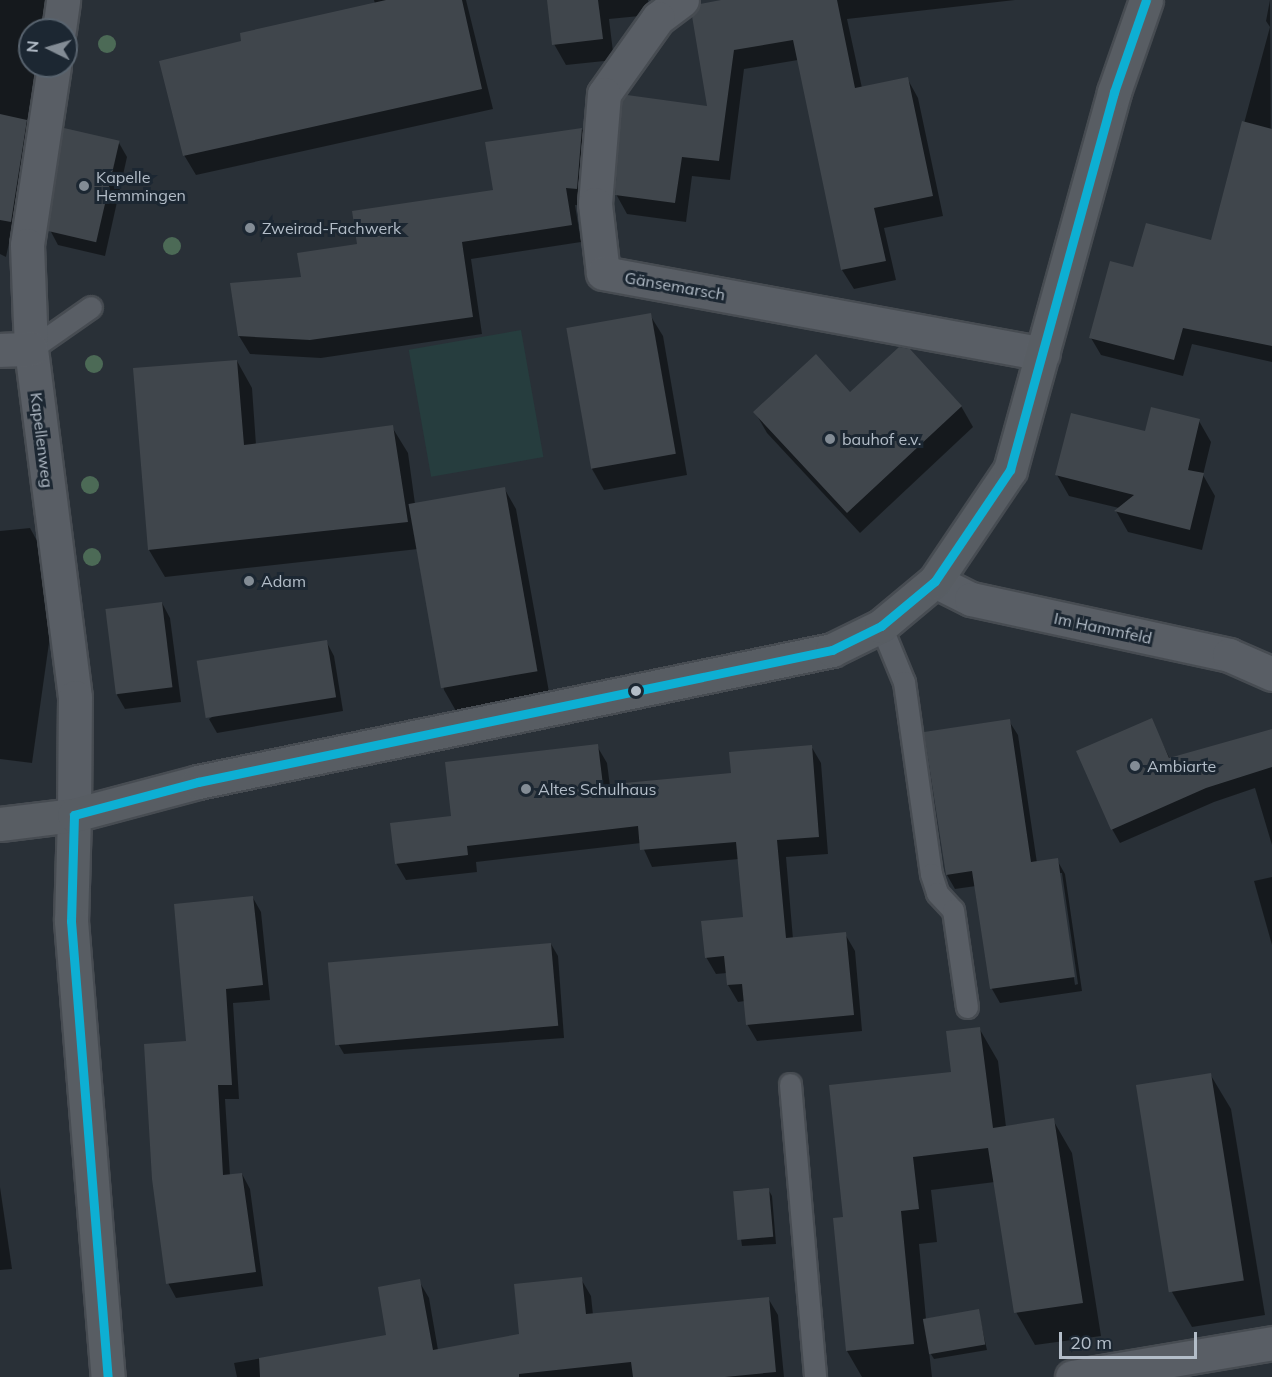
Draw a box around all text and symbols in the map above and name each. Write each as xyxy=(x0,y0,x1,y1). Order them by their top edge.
north arrow xyxy=(18,18,78,78)
text: N xyxy=(22,40,43,54)
place label: Kapelle Hemmingen xyxy=(96,167,186,205)
marker: Kapelle Hemmingen xyxy=(77,179,91,193)
place label: Zweirad-Fachwerk xyxy=(262,218,401,238)
marker: Zweirad-Fachwerk xyxy=(243,221,257,235)
street label: Gänsemarsch xyxy=(623,268,727,304)
street label: Kapellenweg xyxy=(27,391,57,489)
place label: bauhof e.v. xyxy=(842,429,921,449)
marker: bauhof e.v. xyxy=(823,432,837,446)
place label: Adam xyxy=(261,571,306,591)
marker: Adam xyxy=(242,574,256,588)
street label: Im Hammfeld xyxy=(1052,608,1154,648)
unlabelled marker xyxy=(630,685,642,697)
place label: Ambiarte xyxy=(1147,756,1216,776)
marker: Ambiarte xyxy=(1128,759,1142,773)
place label: Altes Schulhaus xyxy=(538,779,656,799)
marker: Altes Schulhaus xyxy=(519,782,533,796)
scale bar xyxy=(1062,1320,1200,1358)
text: 20 m xyxy=(1070,1331,1112,1354)

